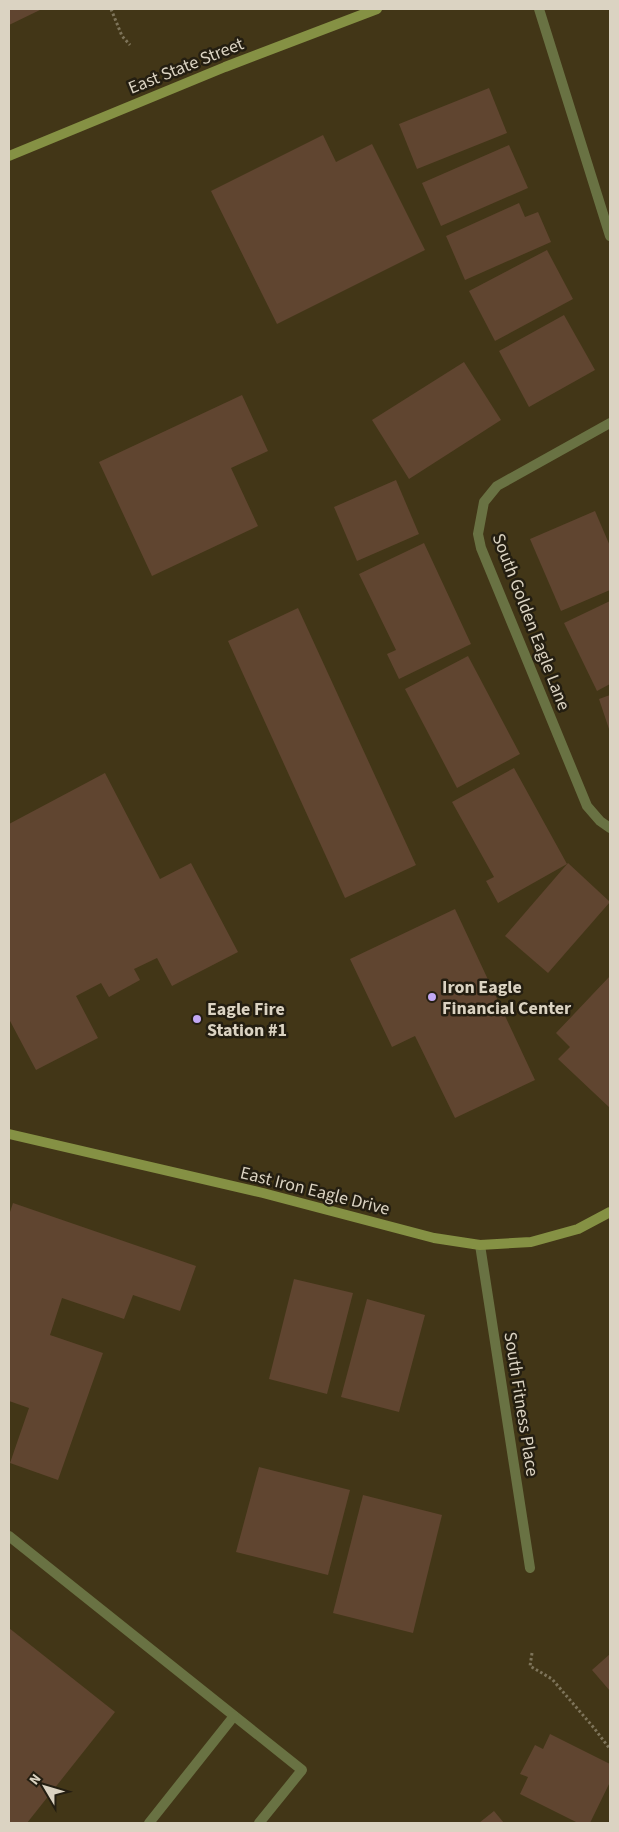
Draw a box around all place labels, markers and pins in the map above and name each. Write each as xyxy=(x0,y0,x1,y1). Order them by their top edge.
place label: Iron Eagle Financial Center xyxy=(442,975,572,1021)
marker: Iron Eagle Financial Center xyxy=(426,991,438,1003)
place label: Eagle Fire Station #1 xyxy=(207,997,287,1043)
marker: Eagle Fire Station #1 xyxy=(191,1013,203,1025)

